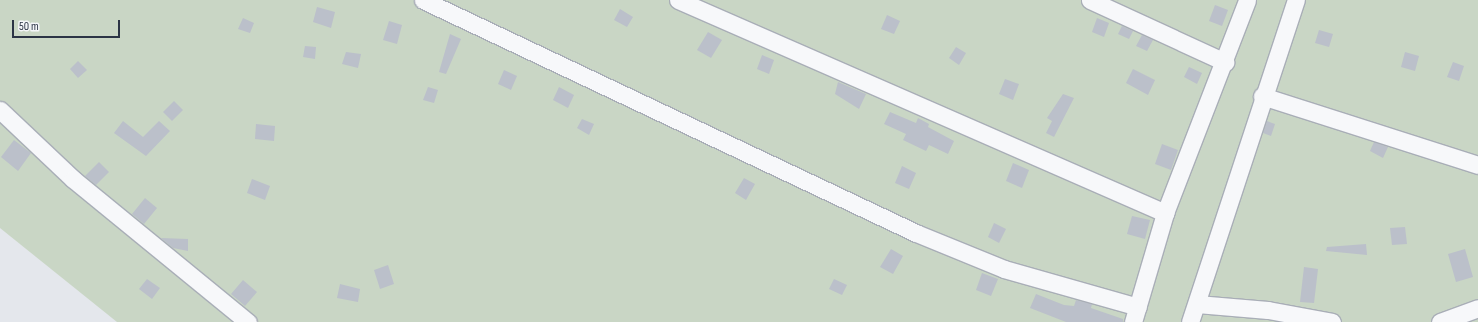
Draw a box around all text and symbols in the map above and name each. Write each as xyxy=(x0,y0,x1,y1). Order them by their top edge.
scale bar xyxy=(14,12,122,38)
text: 50 m xyxy=(19,19,39,34)

